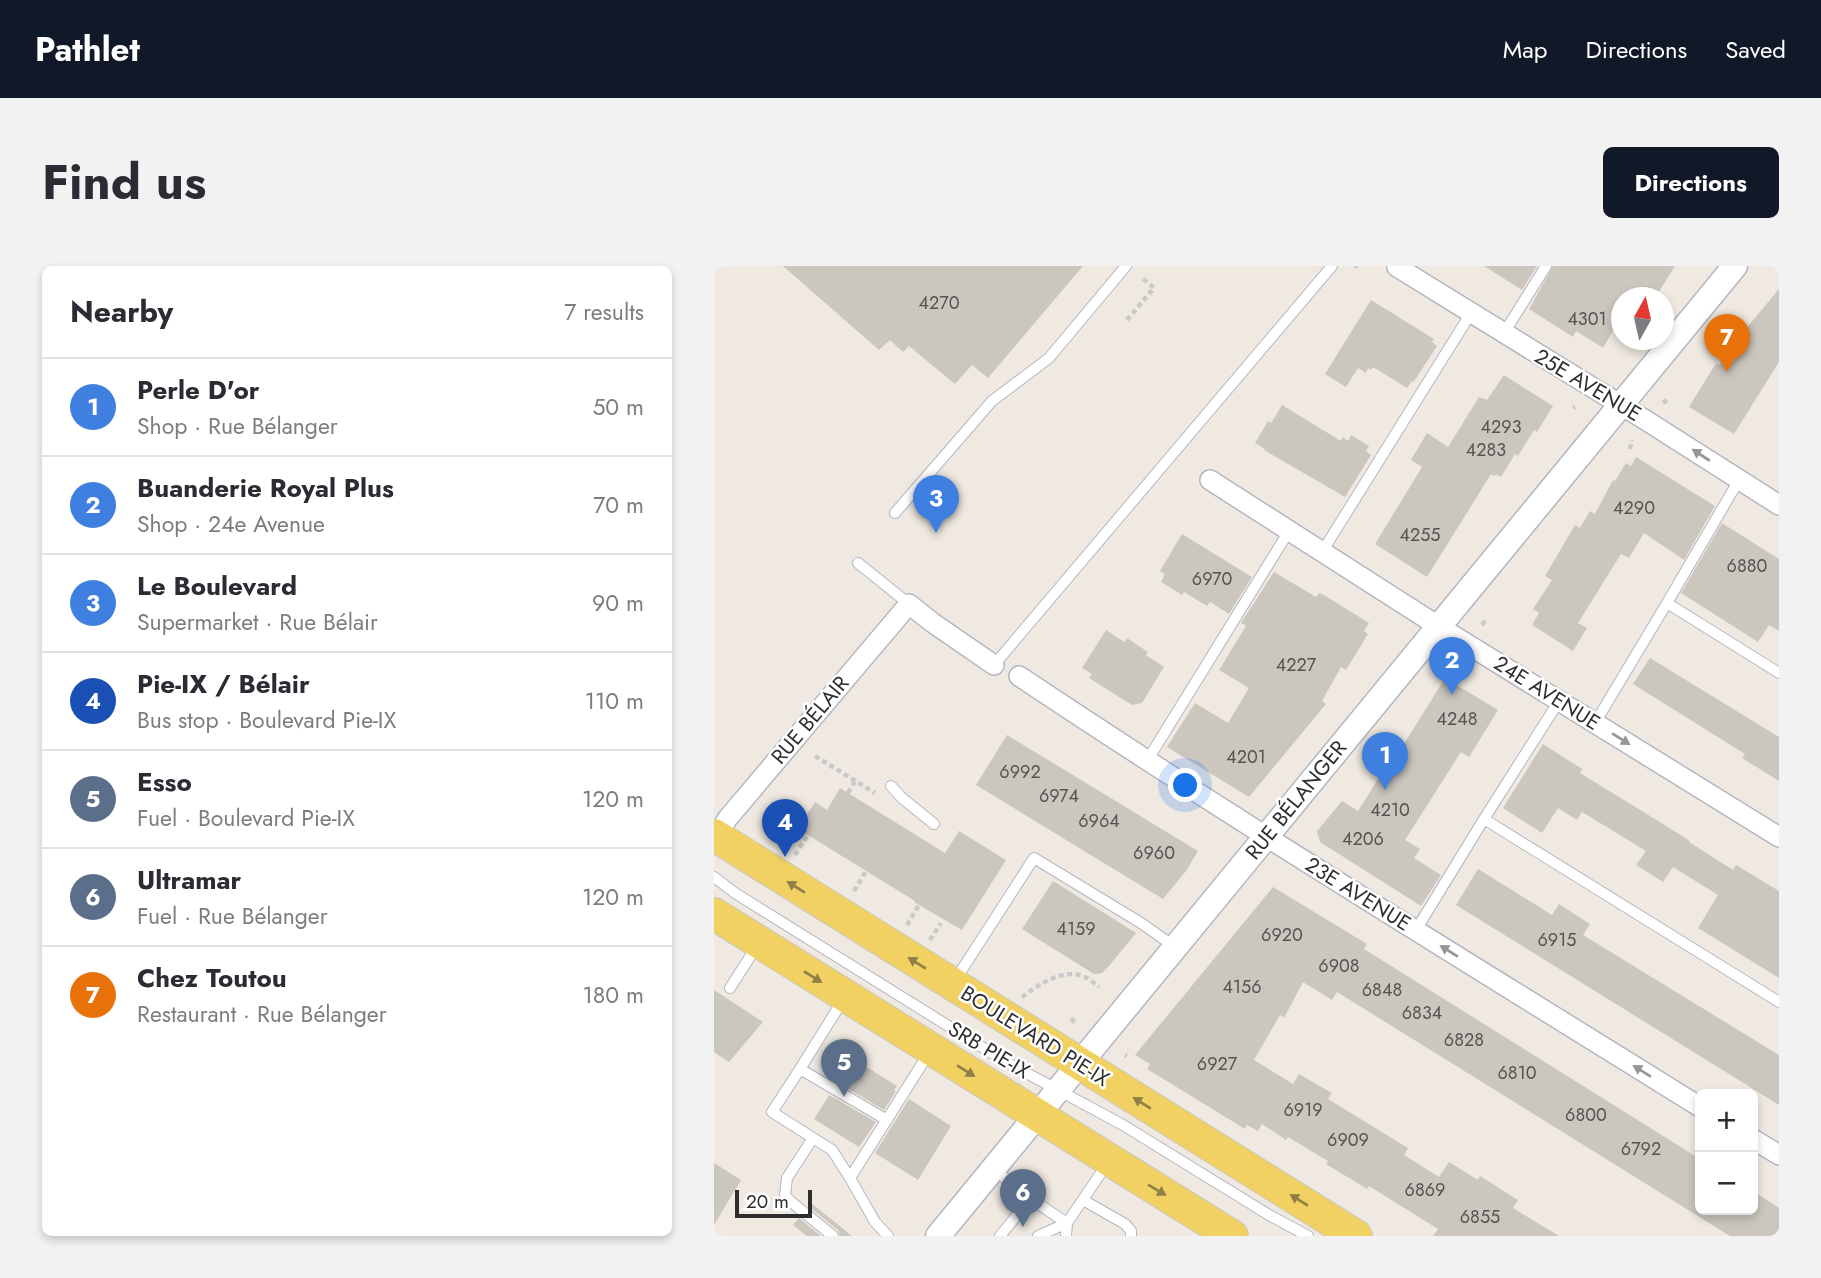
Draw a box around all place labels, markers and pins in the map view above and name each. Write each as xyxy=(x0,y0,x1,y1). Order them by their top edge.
pin: 7 xyxy=(1704,314,1750,372)
pin: 3 xyxy=(913,475,959,533)
pin: 2 xyxy=(1429,637,1475,695)
pin: 1 xyxy=(1362,732,1408,790)
pin: 4 xyxy=(762,799,808,857)
pin: 5 xyxy=(821,1039,867,1097)
pin: 6 xyxy=(1000,1169,1046,1227)

